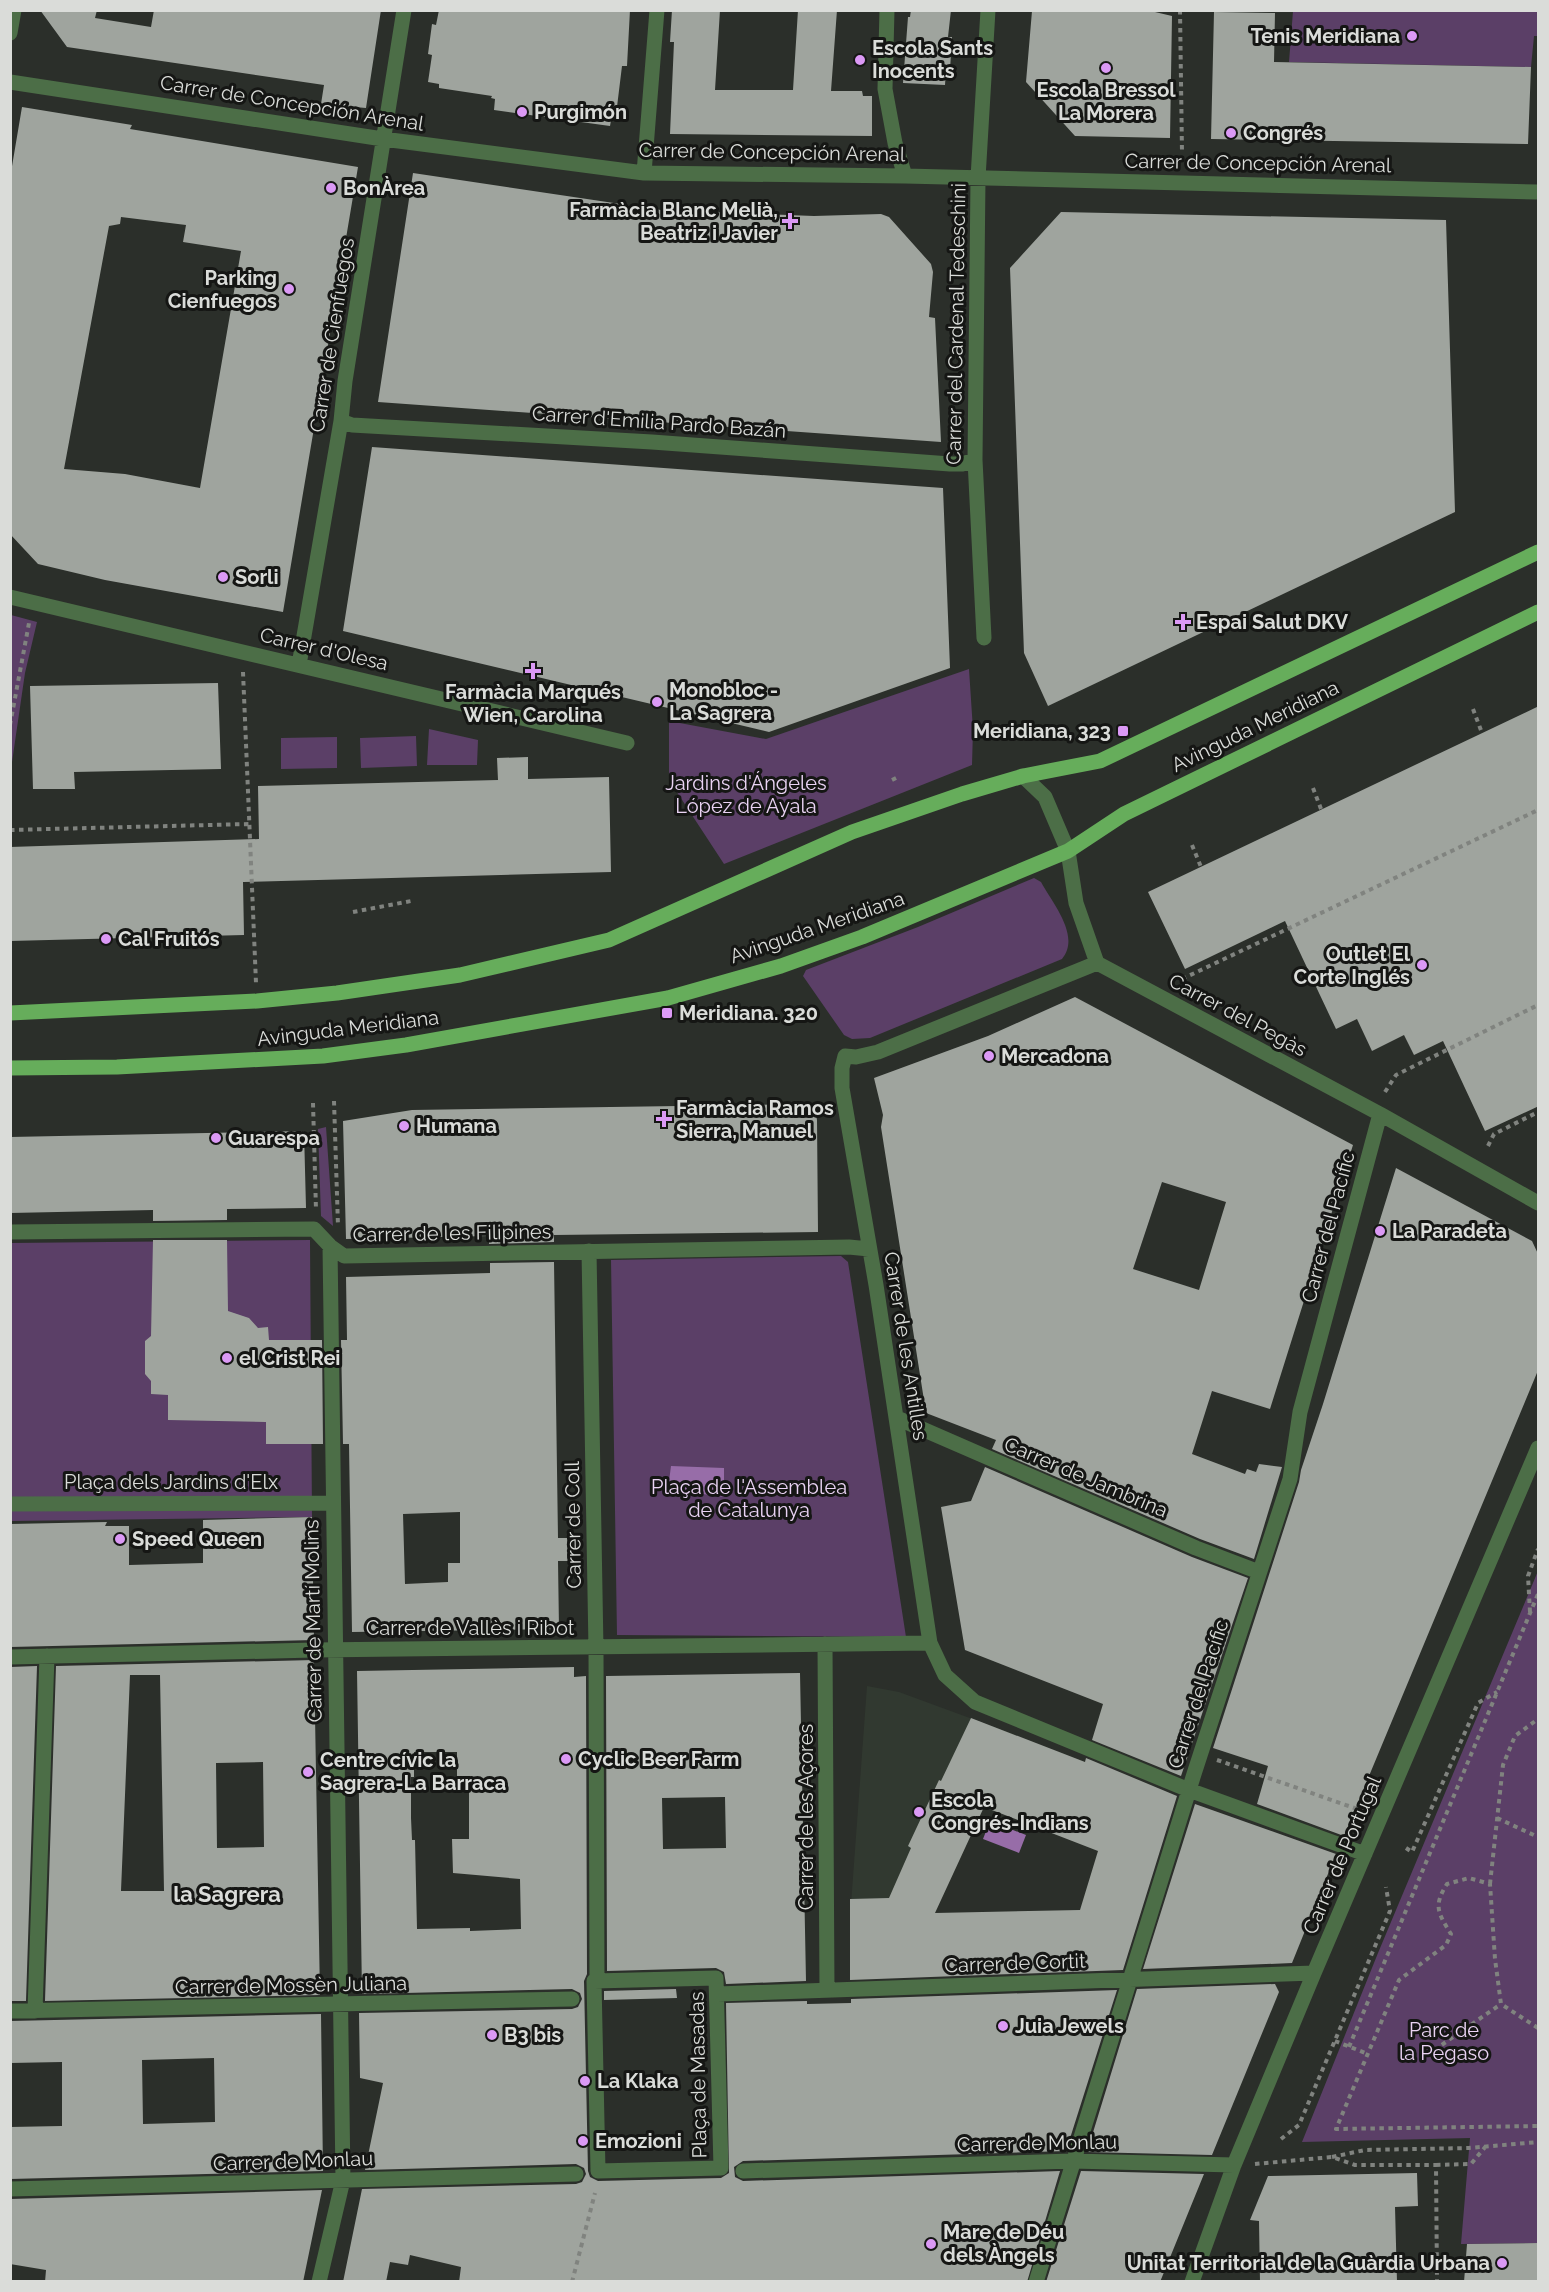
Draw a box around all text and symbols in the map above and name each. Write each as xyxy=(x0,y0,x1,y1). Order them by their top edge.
place label: Tenis Meridiana xyxy=(1251,24,1400,48)
marker: Tenis Meridiana xyxy=(1405,29,1419,43)
place label: Escola Sants Inocents xyxy=(872,36,993,83)
marker: Escola Sants Inocents xyxy=(853,53,867,67)
marker: Escola Bressol La Morera xyxy=(1099,61,1113,75)
street label: Carrer de Concepción Arenal xyxy=(158,70,426,136)
place label: Escola Bressol La Morera xyxy=(1036,78,1176,125)
place label: Purgimón xyxy=(534,100,627,124)
marker: Purgimón xyxy=(515,105,529,119)
place label: Congrés xyxy=(1243,121,1323,145)
marker: Congrés xyxy=(1224,126,1238,140)
street label: Carrer de Concepción Arenal xyxy=(639,138,906,166)
street label: Carrer de Concepción Arenal xyxy=(1125,149,1392,177)
place label: BonÀrea xyxy=(343,176,425,200)
marker: BonÀrea xyxy=(324,181,338,195)
street label: Carrer del Cardenal Tedeschini xyxy=(942,183,970,465)
place label: Farmàcia Blanc Melià, Beatriz i Javier xyxy=(569,198,778,245)
marker: Farmàcia Blanc Melià, Beatriz i Javier xyxy=(783,214,797,228)
street label: Carrer de Cienfuegos xyxy=(305,236,359,434)
place label: Parking Cienfuegos xyxy=(168,266,277,313)
marker: Parking Cienfuegos xyxy=(282,282,296,296)
street label: Carrer d'Emilia Pardo Bazán xyxy=(531,401,787,443)
place label: Sorli xyxy=(235,565,279,589)
marker: Sorli xyxy=(216,570,230,584)
place label: Espai Salut DKV xyxy=(1196,610,1348,634)
marker: Espai Salut DKV xyxy=(1174,613,1192,631)
street label: Carrer d'Olesa xyxy=(258,623,390,675)
marker: Farmàcia Marqués Wien, Carolina xyxy=(526,664,540,678)
street label: Avinguda Meridiana xyxy=(1168,675,1342,777)
place label: Monobloc - La Sagrera xyxy=(669,678,778,725)
place label: Farmàcia Marqués Wien, Carolina xyxy=(445,680,621,727)
marker: Monobloc - La Sagrera xyxy=(650,695,664,709)
place label: Meridiana, 323 xyxy=(973,719,1111,743)
marker: Meridiana, 323 xyxy=(1116,724,1130,738)
park label: Jardins d'Ángeles López de Ayala xyxy=(665,771,827,818)
street label: Avinguda Meridiana xyxy=(727,886,907,968)
place label: Cal Fruitós xyxy=(118,927,220,951)
marker: Cal Fruitós xyxy=(99,932,113,946)
place label: Outlet El Corte Inglés xyxy=(1293,942,1411,989)
marker: Outlet El Corte Inglés xyxy=(1415,958,1429,972)
street label: Carrer del Pegàs xyxy=(1165,969,1311,1061)
place label: Meridiana. 320 xyxy=(679,1001,818,1025)
street label: Avinguda Meridiana xyxy=(256,1005,440,1051)
marker: Meridiana. 320 xyxy=(660,1006,674,1020)
place label: Mercadona xyxy=(1001,1044,1109,1068)
marker: Mercadona xyxy=(982,1049,996,1063)
place label: Farmàcia Ramos Sierra, Manuel xyxy=(676,1096,834,1143)
marker: Farmàcia Ramos Sierra, Manuel xyxy=(657,1112,671,1126)
place label: Humana xyxy=(416,1114,497,1138)
marker: Humana xyxy=(397,1119,411,1133)
place label: Guarespa xyxy=(228,1126,320,1150)
marker: Guarespa xyxy=(209,1131,223,1145)
street label: Carrer del Pacífic xyxy=(1296,1149,1360,1305)
street label: Carrer de les Filipines xyxy=(352,1219,552,1247)
place label: La Paradeta xyxy=(1392,1219,1507,1243)
marker: La Paradeta xyxy=(1373,1224,1387,1238)
street label: Carrer de les Antilles xyxy=(879,1250,933,1442)
place label: el Crist Rei xyxy=(239,1346,340,1370)
marker: el Crist Rei xyxy=(220,1351,234,1365)
street label: Carrer de Jambrina xyxy=(1001,1432,1171,1522)
street label: Carrer de Coll xyxy=(560,1460,586,1589)
street label: Plaça dels Jardins d'Elx xyxy=(64,1470,278,1494)
park label: Plaça de l'Assemblea de Catalunya xyxy=(651,1475,847,1522)
street label: Carrer de Martí Molins xyxy=(299,1519,327,1723)
place label: Speed Queen xyxy=(132,1527,262,1551)
marker: Speed Queen xyxy=(113,1532,127,1546)
street label: Carrer de Vallès i Ribot xyxy=(366,1616,575,1640)
street label: Carrer del Pacífic xyxy=(1163,1616,1233,1772)
street label: Carrer de les Açores xyxy=(794,1724,818,1910)
place label: Cyclic Beer Farm xyxy=(578,1747,739,1771)
place label: Centre cívic la Sagrera-La Barraca xyxy=(320,1748,506,1795)
marker: Cyclic Beer Farm xyxy=(559,1752,573,1766)
marker: Centre cívic la Sagrera-La Barraca xyxy=(301,1765,315,1779)
street label: Carrer de Portugal xyxy=(1298,1772,1386,1938)
place label: Escola Congrés-Indians xyxy=(931,1788,1089,1835)
marker: Escola Congrés-Indians xyxy=(912,1805,926,1819)
district label: la Sagrera xyxy=(173,1881,281,1907)
street label: Carrer de Cortit xyxy=(944,1949,1086,1977)
street label: Carrer de Mossèn Juliana xyxy=(175,1971,407,1999)
street label: Plaça de Masadas xyxy=(685,1991,711,2159)
place label: Juia Jewels xyxy=(1015,2014,1124,2038)
park label: Parc de la Pegaso xyxy=(1399,2018,1489,2065)
marker: Juia Jewels xyxy=(996,2019,1010,2033)
place label: B3 bis xyxy=(504,2023,561,2047)
marker: B3 bis xyxy=(485,2028,499,2042)
place label: La Klaka xyxy=(597,2069,679,2093)
marker: La Klaka xyxy=(578,2074,592,2088)
place label: Emozioni xyxy=(595,2129,682,2153)
street label: Carrer de Monlau xyxy=(957,2130,1117,2156)
marker: Emozioni xyxy=(576,2134,590,2148)
street label: Carrer de Monlau xyxy=(213,2146,373,2176)
place label: Mare de Déu dels Àngels xyxy=(943,2220,1064,2267)
marker: Mare de Déu dels Àngels xyxy=(924,2237,938,2251)
place label: Unitat Territorial de la Guàrdia Urbana xyxy=(1127,2251,1490,2275)
marker: Unitat Territorial de la Guàrdia Urbana xyxy=(1495,2256,1509,2270)

